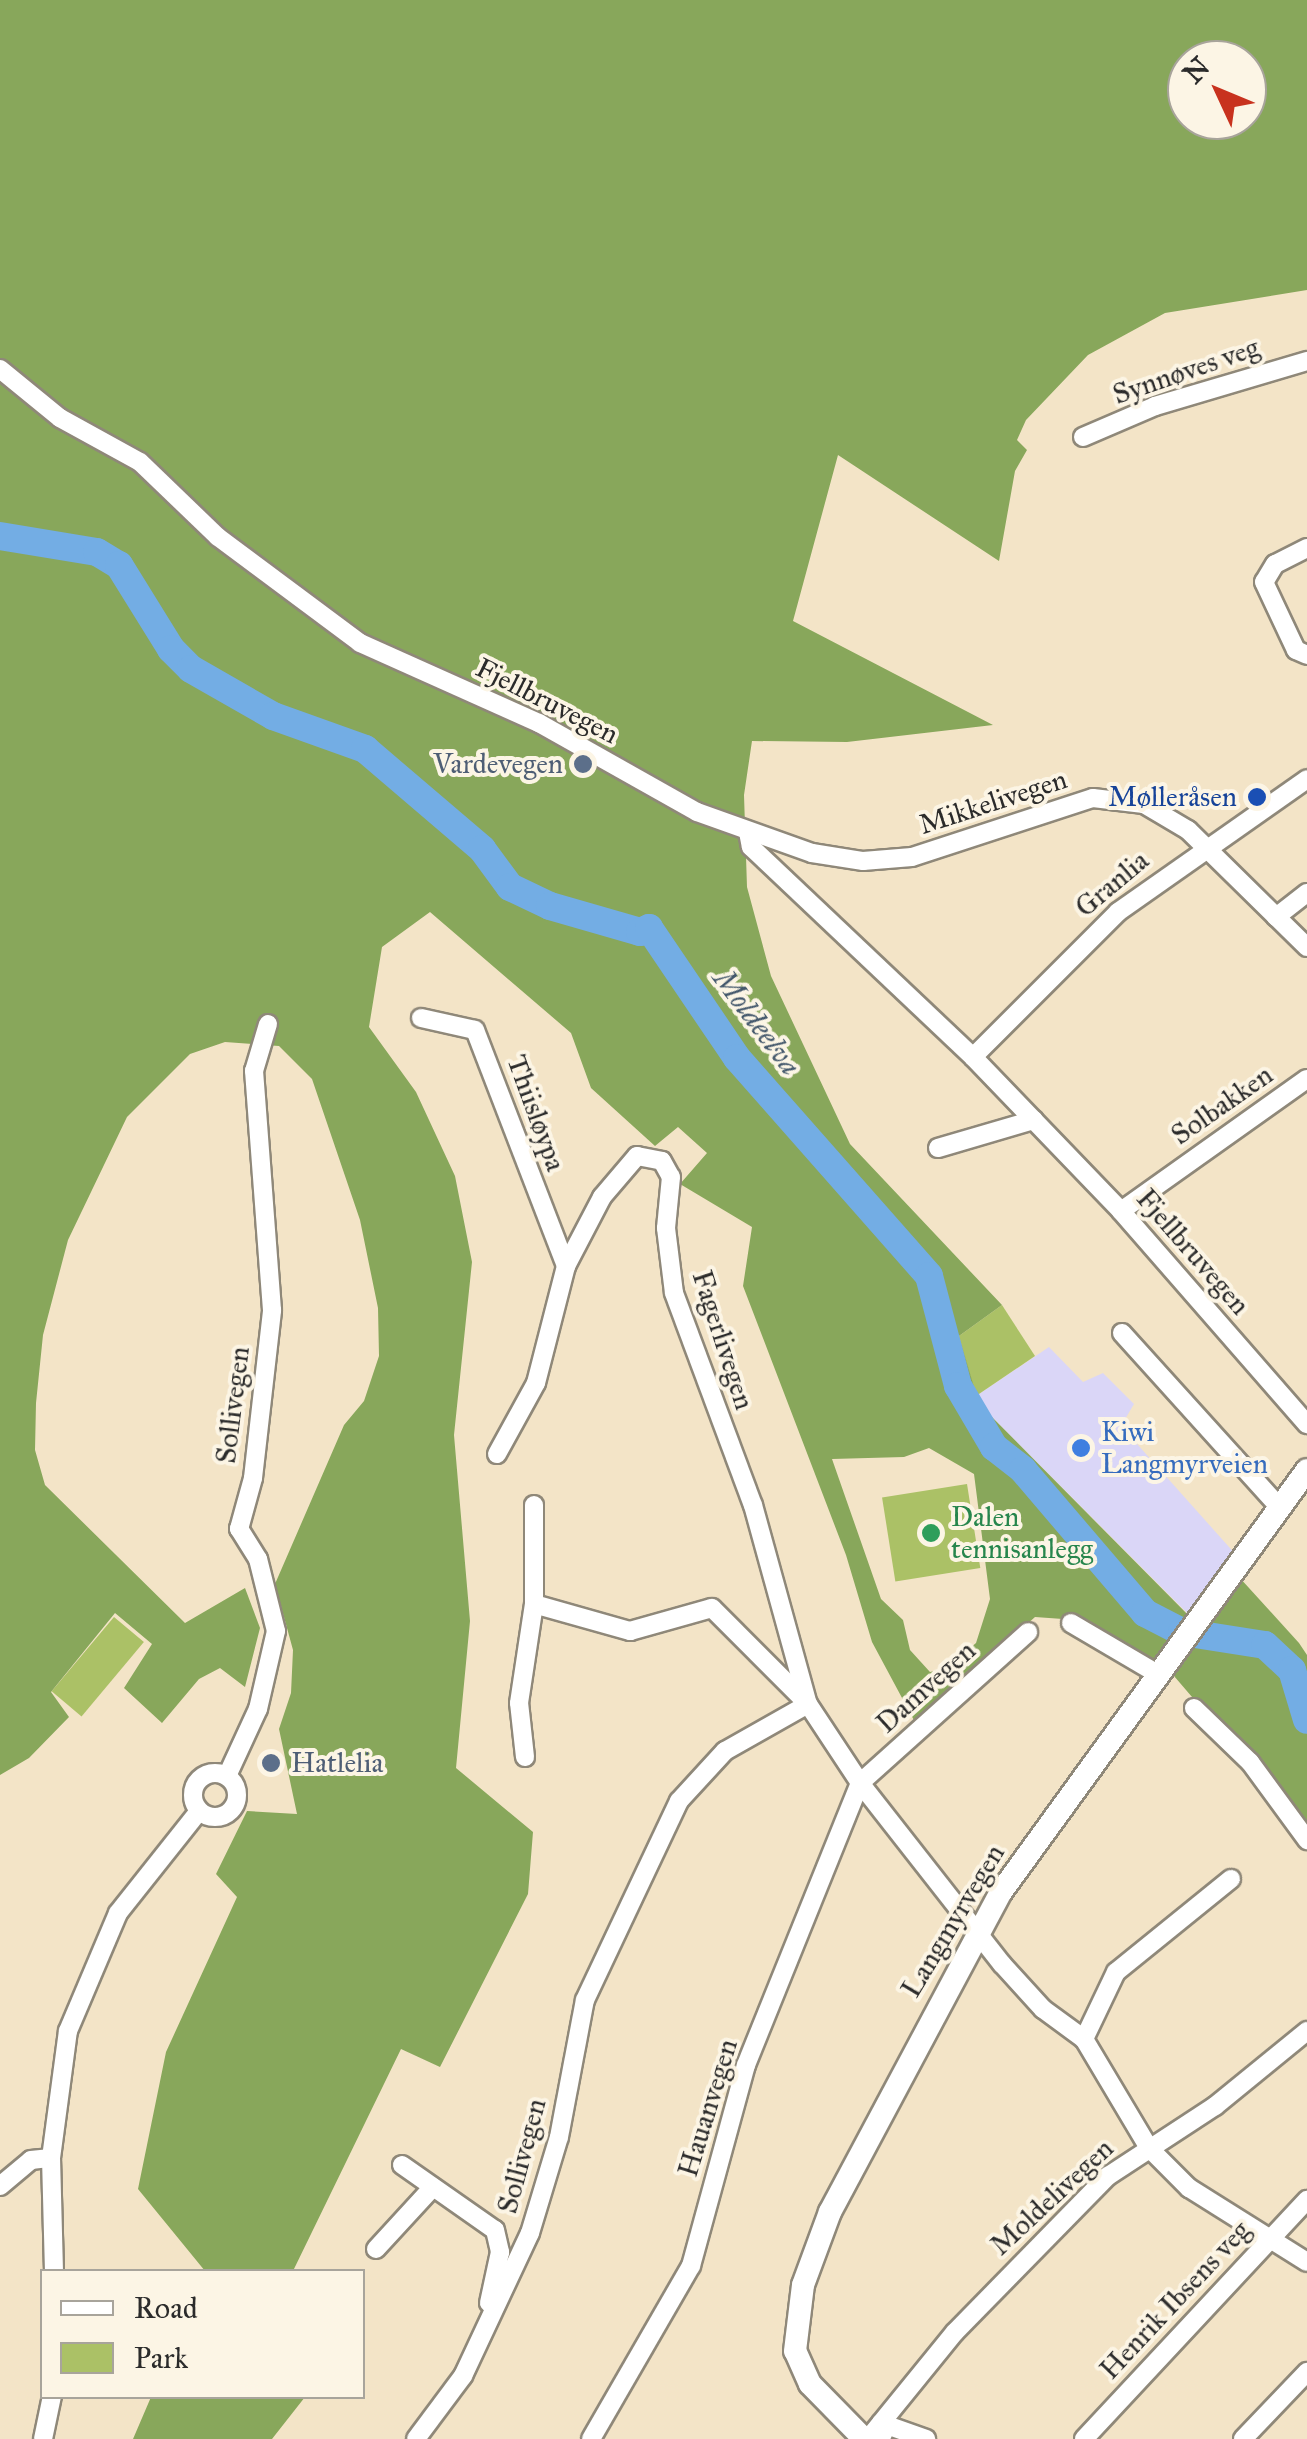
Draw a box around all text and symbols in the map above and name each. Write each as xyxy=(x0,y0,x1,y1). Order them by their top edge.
north arrow xyxy=(1167,40,1267,140)
text: N xyxy=(1176,50,1217,91)
street label: Synnøves veg xyxy=(1109,330,1263,412)
street label: Fjellbruvegen xyxy=(470,651,624,751)
place label: Vardevegen xyxy=(433,747,563,781)
marker: Vardevegen xyxy=(572,753,594,775)
street label: Mikkelivegen xyxy=(915,762,1071,842)
place label: Mølleråsen xyxy=(1108,780,1237,814)
marker: Mølleråsen xyxy=(1246,786,1268,808)
street label: Granlia xyxy=(1069,844,1155,924)
water label: Moldeelva xyxy=(705,962,809,1082)
street label: Thiisløypa xyxy=(500,1050,572,1176)
street label: Solbakken xyxy=(1165,1058,1279,1152)
street label: Fjellbruvegen xyxy=(1129,1182,1257,1322)
street label: Fagerlivegen xyxy=(685,1266,761,1414)
street label: Sollivegen xyxy=(209,1345,257,1465)
place label: Kiwi Langmyrveien xyxy=(1101,1415,1268,1481)
marker: Kiwi Langmyrveien xyxy=(1070,1437,1092,1459)
place label: Dalen tennisanlegg xyxy=(951,1500,1093,1566)
marker: Dalen tennisanlegg xyxy=(920,1522,942,1544)
street label: Damvegen xyxy=(870,1634,982,1740)
place label: Hatlelia xyxy=(291,1746,383,1780)
marker: Hatlelia xyxy=(260,1752,282,1774)
street label: Langmyrvegen xyxy=(894,1839,1012,2003)
street label: Hauanvegen xyxy=(671,2035,745,2181)
street label: Sollivegen xyxy=(491,2095,553,2217)
street label: Moldelivegen xyxy=(984,2132,1120,2262)
street label: Henrik Ibsens veg xyxy=(1093,2214,1257,2386)
legend xyxy=(40,2269,365,2399)
text: Road xyxy=(134,2290,198,2326)
text: Park xyxy=(134,2340,188,2376)

